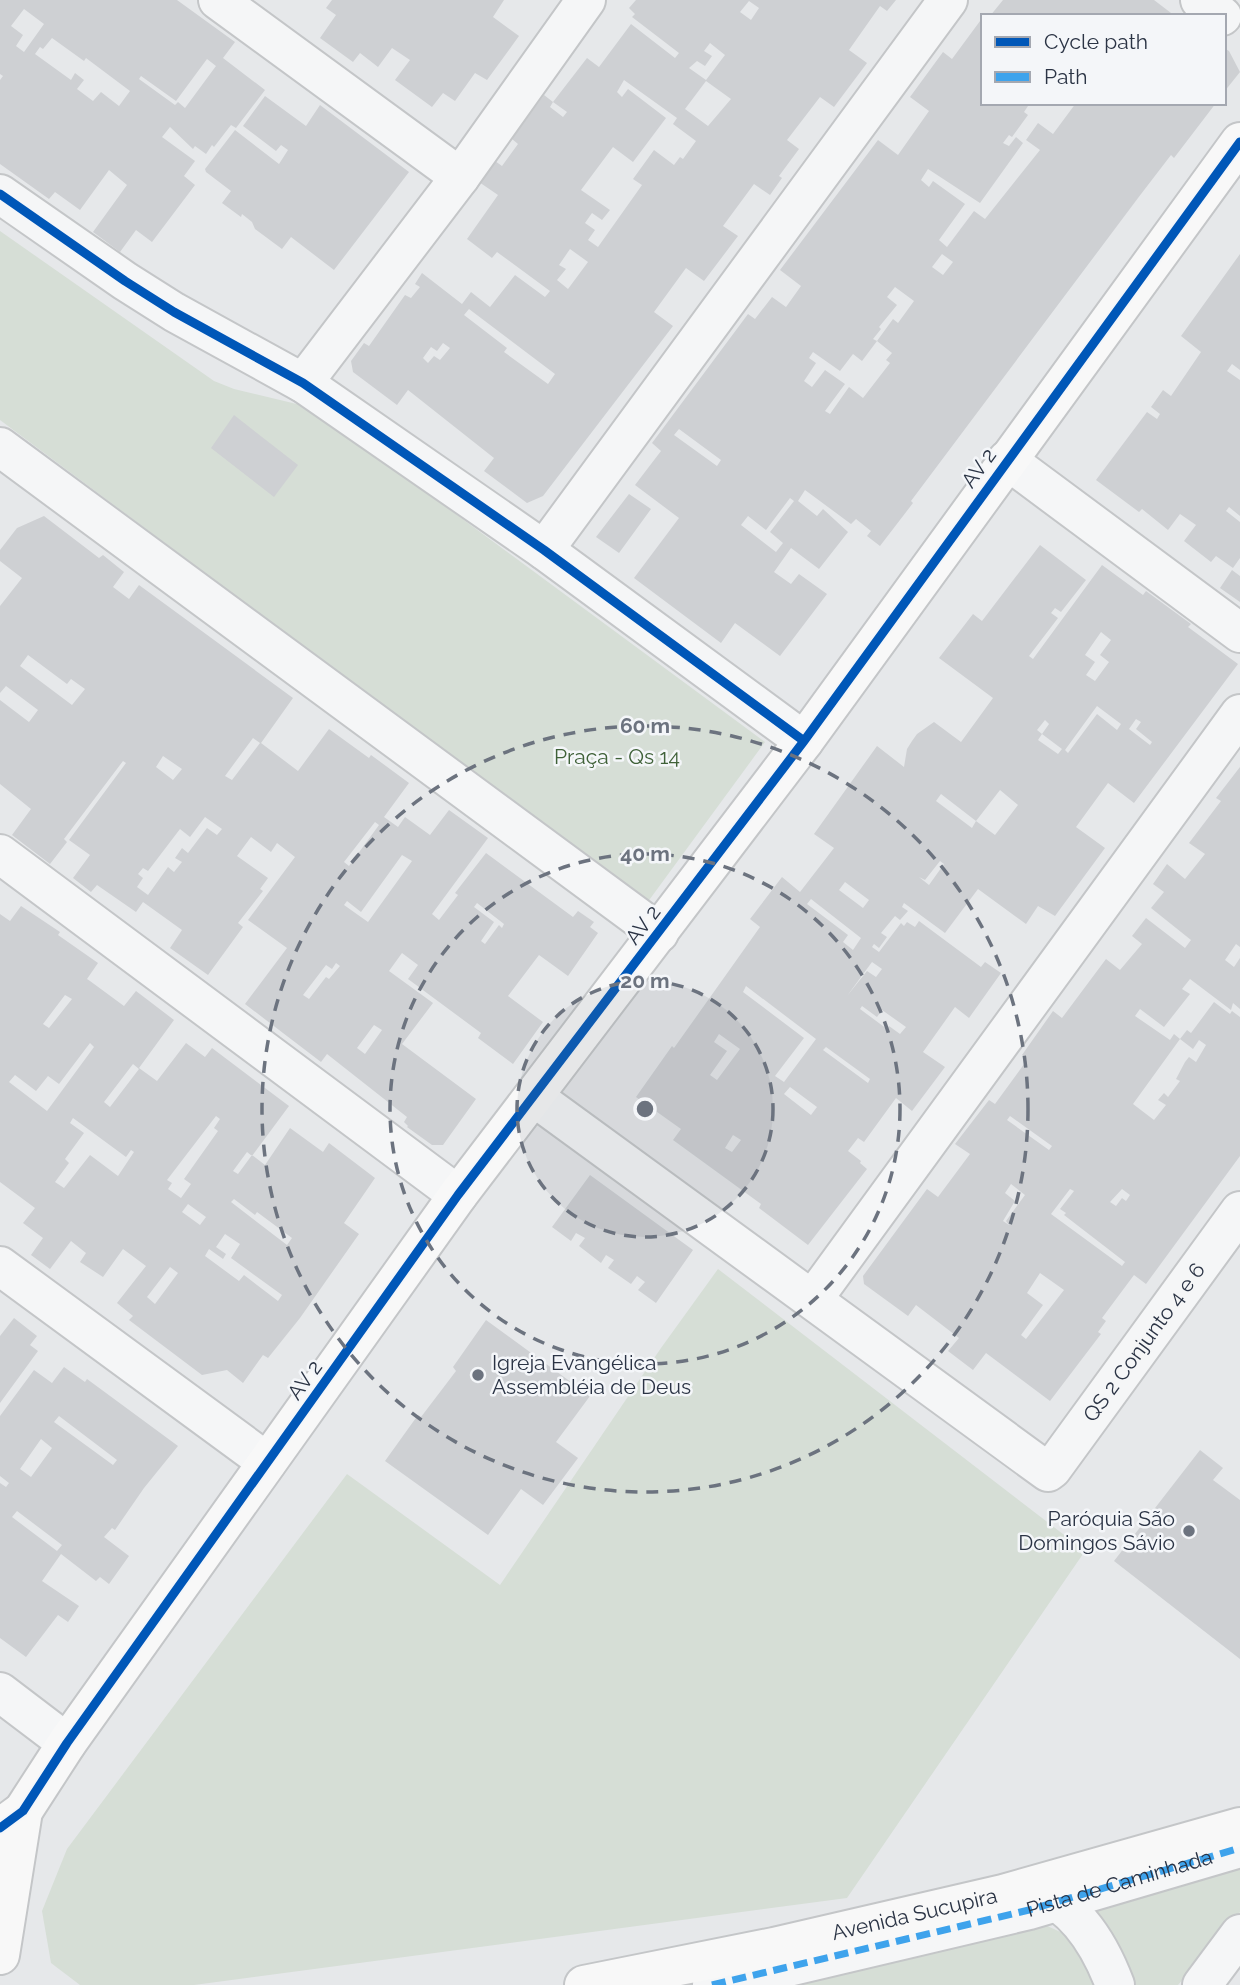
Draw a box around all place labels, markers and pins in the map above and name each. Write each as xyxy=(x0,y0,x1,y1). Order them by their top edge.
centre of rings xyxy=(633,1097,657,1121)
place label: Igreja Evangélica Assembléia de Deus xyxy=(492,1350,691,1399)
marker: Igreja Evangélica Assembléia de Deus xyxy=(470,1367,486,1383)
place label: Paróquia São Domingos Sávio xyxy=(1018,1506,1175,1555)
marker: Paróquia São Domingos Sávio xyxy=(1181,1523,1197,1539)

